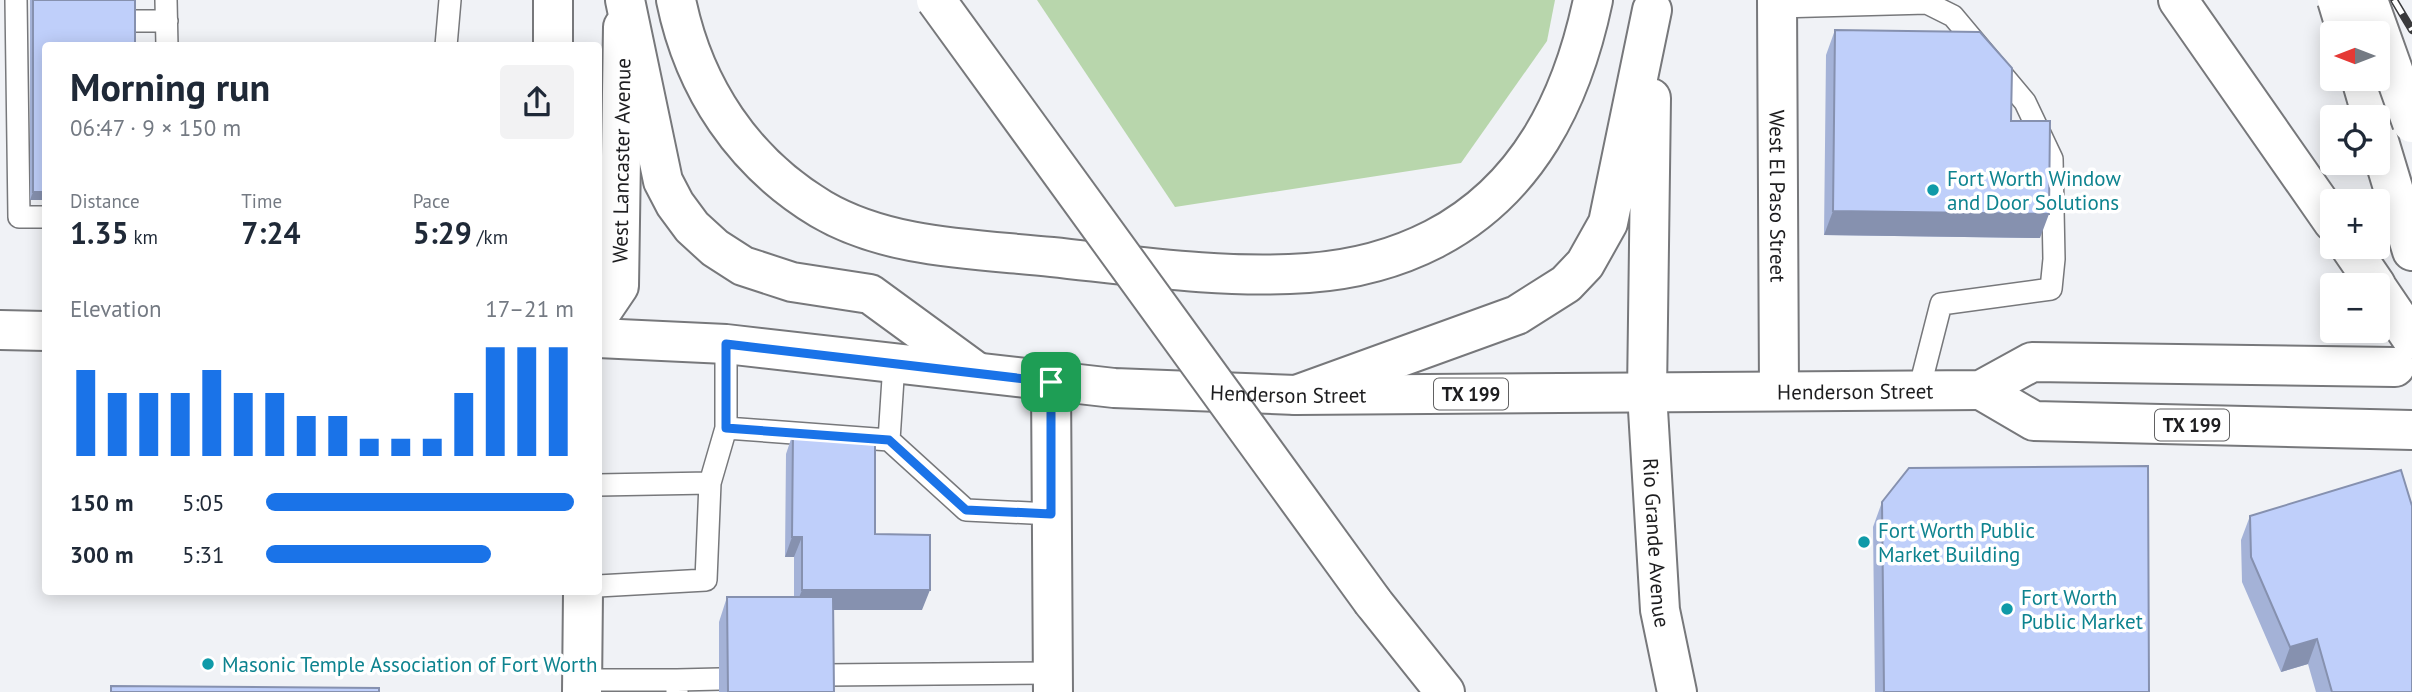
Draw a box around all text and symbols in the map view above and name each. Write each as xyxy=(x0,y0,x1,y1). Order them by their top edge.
north arrow xyxy=(2320,21,2390,91)
map controls xyxy=(2320,21,2390,343)
street label: West Lancaster Avenue xyxy=(606,58,636,263)
text: Morning run xyxy=(70,62,270,111)
button: share xyxy=(500,65,574,139)
button: locate xyxy=(2320,105,2390,175)
street label: West El Paso Street xyxy=(1764,110,1792,282)
text: 06:47 · 9 × 150 m xyxy=(70,113,241,142)
place label: Fort Worth Window and Door Solutions xyxy=(1947,165,2121,216)
marker: Fort Worth Window and Door Solutions xyxy=(1925,182,1941,198)
text: Distance xyxy=(70,189,140,213)
text: Time xyxy=(241,189,282,213)
text: Pace xyxy=(413,189,450,213)
button: + xyxy=(2320,189,2390,259)
text: 1.35 xyxy=(70,213,128,252)
text: 7:24 xyxy=(241,213,300,252)
text: 5:29 xyxy=(413,213,472,252)
text: km xyxy=(128,225,158,249)
text: /km xyxy=(472,225,508,249)
button: − xyxy=(2320,273,2390,343)
text: Elevation xyxy=(70,294,162,323)
text: 17–21 m xyxy=(485,294,574,323)
pin xyxy=(1021,352,1081,412)
icon: arrive xyxy=(1032,363,1070,401)
street label: Henderson Street xyxy=(1777,377,1933,405)
street label: Henderson Street xyxy=(1210,378,1366,409)
road number: TX 199 xyxy=(1434,378,1508,410)
road number: TX 199 xyxy=(2155,410,2229,440)
street label: Rio Grande Avenue xyxy=(1637,457,1677,630)
text: 150 m xyxy=(70,488,133,517)
text: 5:05 xyxy=(182,488,225,517)
place label: Fort Worth Public Market Building xyxy=(1878,517,2035,568)
marker: Fort Worth Public Market Building xyxy=(1856,534,1872,550)
text: 300 m xyxy=(70,540,133,569)
text: 5:31 xyxy=(182,540,225,569)
place label: Fort Worth Public Market xyxy=(2021,584,2143,635)
marker: Fort Worth Public Market xyxy=(1999,601,2015,617)
place label: Masonic Temple Association of Fort Worth xyxy=(222,651,597,678)
marker: Masonic Temple Association of Fort Worth xyxy=(200,656,216,672)

